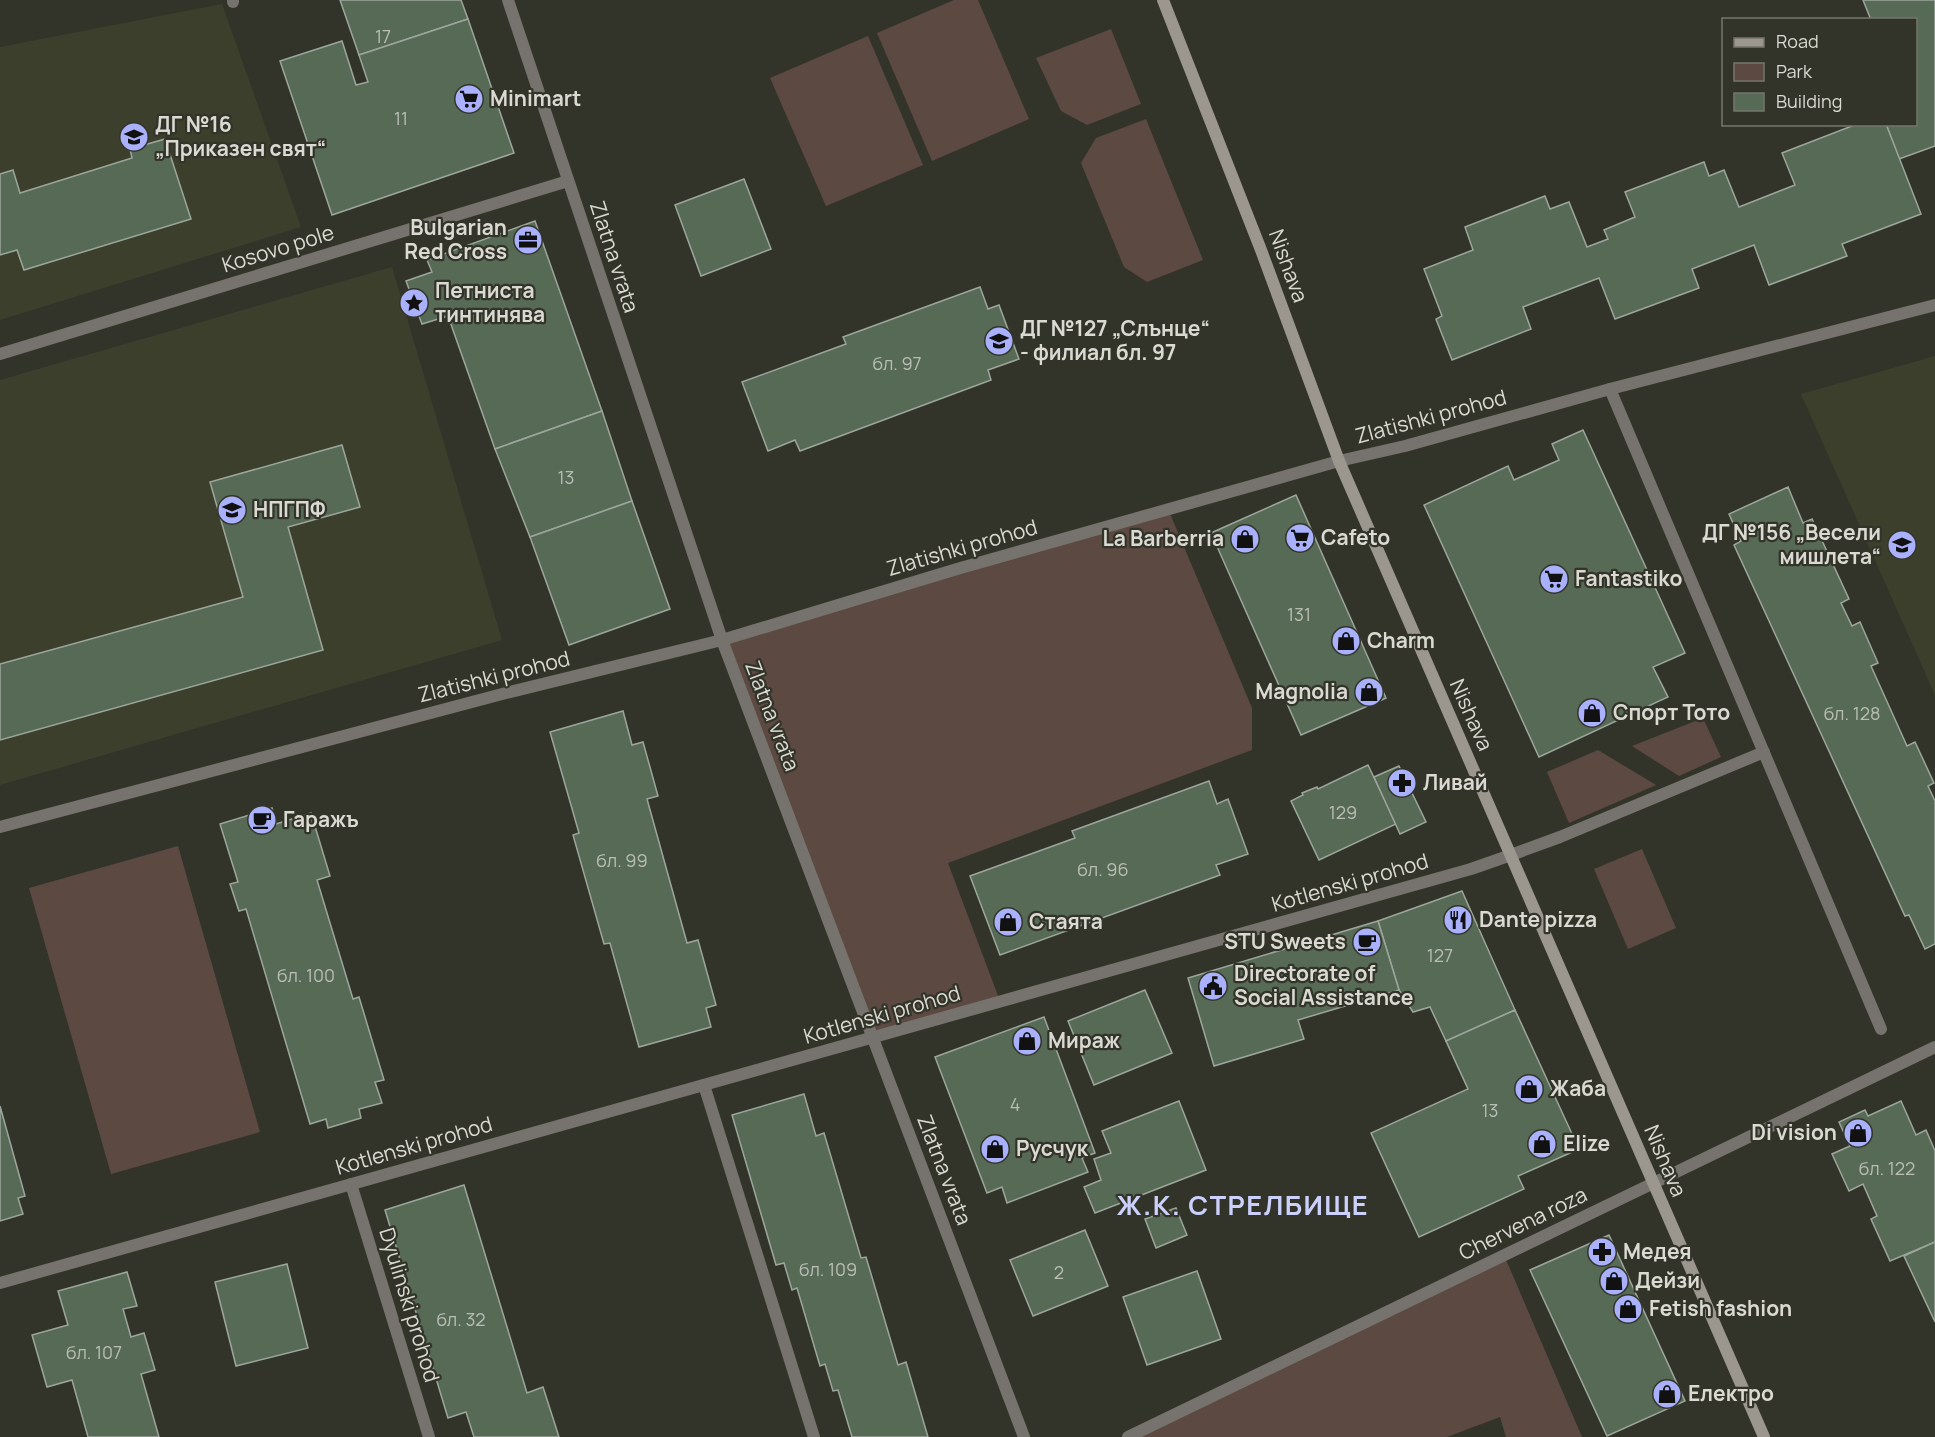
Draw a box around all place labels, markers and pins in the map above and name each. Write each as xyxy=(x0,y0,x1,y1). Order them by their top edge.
supermarket icon: Minimart xyxy=(453,83,485,115)
place label: Minimart xyxy=(490,84,581,112)
place label: ДГ №16 „Приказен свят“ xyxy=(155,110,326,162)
school or university icon: ДГ №16 „Приказен свят“ xyxy=(118,121,150,153)
place label: Bulgarian Red Cross xyxy=(404,213,507,265)
office icon: Bulgarian Red Cross xyxy=(512,224,544,256)
place label: Петниста тинтинява xyxy=(435,276,545,328)
place icon: Петниста тинтинява xyxy=(398,287,430,319)
place label: ДГ №127 „Слънце“ - филиал бл. 97 xyxy=(1020,314,1210,366)
school or university icon: ДГ №127 „Слънце“ - филиал бл. 97 xyxy=(983,325,1015,357)
school or university icon: НПГПФ xyxy=(216,494,248,526)
place label: НПГПФ xyxy=(253,495,326,523)
place label: ДГ №156 „Весели мишлета“ xyxy=(1702,518,1881,570)
supermarket icon: Cafeto xyxy=(1284,522,1316,554)
shop icon: La Barberria xyxy=(1229,523,1261,555)
place label: Cafeto xyxy=(1321,523,1390,551)
place label: La Barberria xyxy=(1102,524,1224,552)
school or university icon: ДГ №156 „Весели мишлета“ xyxy=(1886,529,1918,561)
supermarket icon: Fantastiko xyxy=(1538,563,1570,595)
place label: Fantastiko xyxy=(1575,564,1682,592)
shop icon: Charm xyxy=(1330,625,1362,657)
place label: Charm xyxy=(1367,626,1435,654)
shop icon: Magnolia xyxy=(1353,676,1385,708)
place label: Magnolia xyxy=(1255,677,1348,705)
shop icon: Спорт Тото xyxy=(1576,697,1608,729)
place label: Спорт Тото xyxy=(1613,698,1730,726)
pharmacy icon: Ливай xyxy=(1386,767,1418,799)
place label: Ливай xyxy=(1423,768,1488,796)
cafe icon: Гаражъ xyxy=(246,804,278,836)
place label: Гаражъ xyxy=(283,805,359,833)
restaurant icon: Dante pizza xyxy=(1442,904,1474,936)
place label: Dante pizza xyxy=(1479,905,1597,933)
shop icon: Стаята xyxy=(992,906,1024,938)
place label: Стаята xyxy=(1029,907,1103,935)
cafe icon: STU Sweets xyxy=(1351,926,1383,958)
place label: STU Sweets xyxy=(1224,927,1346,955)
place label: Directorate of Social Assistance xyxy=(1234,959,1413,1011)
public building icon: Directorate of Social Assistance xyxy=(1197,970,1229,1002)
shop icon: Мираж xyxy=(1011,1025,1043,1057)
place label: Мираж xyxy=(1048,1026,1120,1054)
shop icon: Жаба xyxy=(1513,1073,1545,1105)
place label: Жаба xyxy=(1550,1074,1606,1102)
shop icon: Di vision xyxy=(1842,1117,1874,1149)
place label: Di vision xyxy=(1751,1118,1837,1146)
shop icon: Elize xyxy=(1526,1128,1558,1160)
place label: Elize xyxy=(1563,1129,1610,1157)
shop icon: Русчук xyxy=(979,1133,1011,1165)
place label: Русчук xyxy=(1016,1134,1089,1162)
pharmacy icon: Медея xyxy=(1586,1236,1618,1268)
place label: Медея xyxy=(1623,1237,1692,1265)
shop icon: Дейзи xyxy=(1598,1265,1630,1297)
place label: Дейзи xyxy=(1635,1266,1700,1294)
shop icon: Fetish fashion xyxy=(1612,1293,1644,1325)
place label: Fetish fashion xyxy=(1649,1294,1792,1322)
shop icon: Електро xyxy=(1651,1378,1683,1410)
place label: Електро xyxy=(1688,1379,1774,1407)

